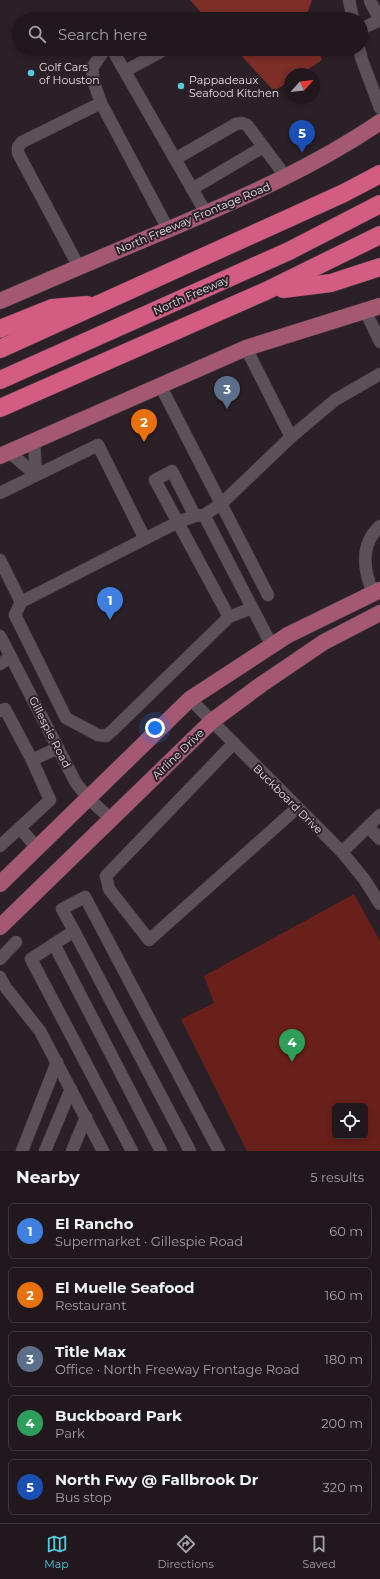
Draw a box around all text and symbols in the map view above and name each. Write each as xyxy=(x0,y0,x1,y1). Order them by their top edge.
search box xyxy=(12,12,368,56)
icon: search xyxy=(26,23,48,45)
text: Search here xyxy=(58,25,147,44)
place label: Golf Cars of Houston xyxy=(39,60,100,87)
marker: Golf Cars of Houston xyxy=(26,68,36,78)
north arrow xyxy=(284,68,320,104)
place label: Pappadeaux Seafood Kitchen xyxy=(189,73,279,100)
marker: Pappadeaux Seafood Kitchen xyxy=(176,81,186,91)
pin: 5 xyxy=(289,120,315,153)
street label: North Freeway Frontage Road xyxy=(114,179,272,257)
street label: North Freeway xyxy=(151,272,231,318)
pin: 3 xyxy=(214,376,240,409)
pin: 2 xyxy=(131,409,157,442)
pin: 1 xyxy=(97,587,123,620)
street label: Gillespie Road xyxy=(26,694,74,770)
your location xyxy=(145,718,165,738)
street label: Airline Drive xyxy=(149,725,207,782)
street label: Buckboard Drive xyxy=(250,761,326,837)
pin: 4 xyxy=(279,1029,305,1062)
map controls xyxy=(332,1103,368,1139)
button: locate xyxy=(332,1103,368,1139)
text: Nearby xyxy=(16,1167,80,1187)
text: 5 results xyxy=(310,1169,364,1185)
text: El Rancho xyxy=(55,1214,134,1233)
text: 1 xyxy=(27,1223,33,1239)
text: 60 m xyxy=(329,1223,363,1239)
text: Supermarket · Gillespie Road xyxy=(55,1233,243,1249)
text: El Muelle Seafood xyxy=(55,1278,194,1297)
text: 2 xyxy=(26,1287,34,1303)
text: 160 m xyxy=(325,1287,363,1303)
text: Restaurant xyxy=(55,1297,126,1313)
text: Title Max xyxy=(55,1342,126,1361)
text: 3 xyxy=(26,1351,34,1367)
text: 180 m xyxy=(324,1351,363,1367)
text: Office · North Freeway Frontage Road xyxy=(55,1361,300,1377)
text: Buckboard Park xyxy=(55,1406,182,1425)
text: 4 xyxy=(26,1415,34,1431)
text: 200 m xyxy=(321,1415,363,1431)
text: Park xyxy=(55,1425,85,1441)
text: North Fwy @ Fallbrook Dr xyxy=(55,1470,258,1489)
text: 5 xyxy=(26,1479,34,1495)
text: 320 m xyxy=(323,1479,363,1495)
text: Bus stop xyxy=(55,1489,112,1505)
tab: Map xyxy=(44,1533,69,1571)
tab: Directions xyxy=(158,1533,214,1571)
tab: Saved xyxy=(303,1533,336,1571)

